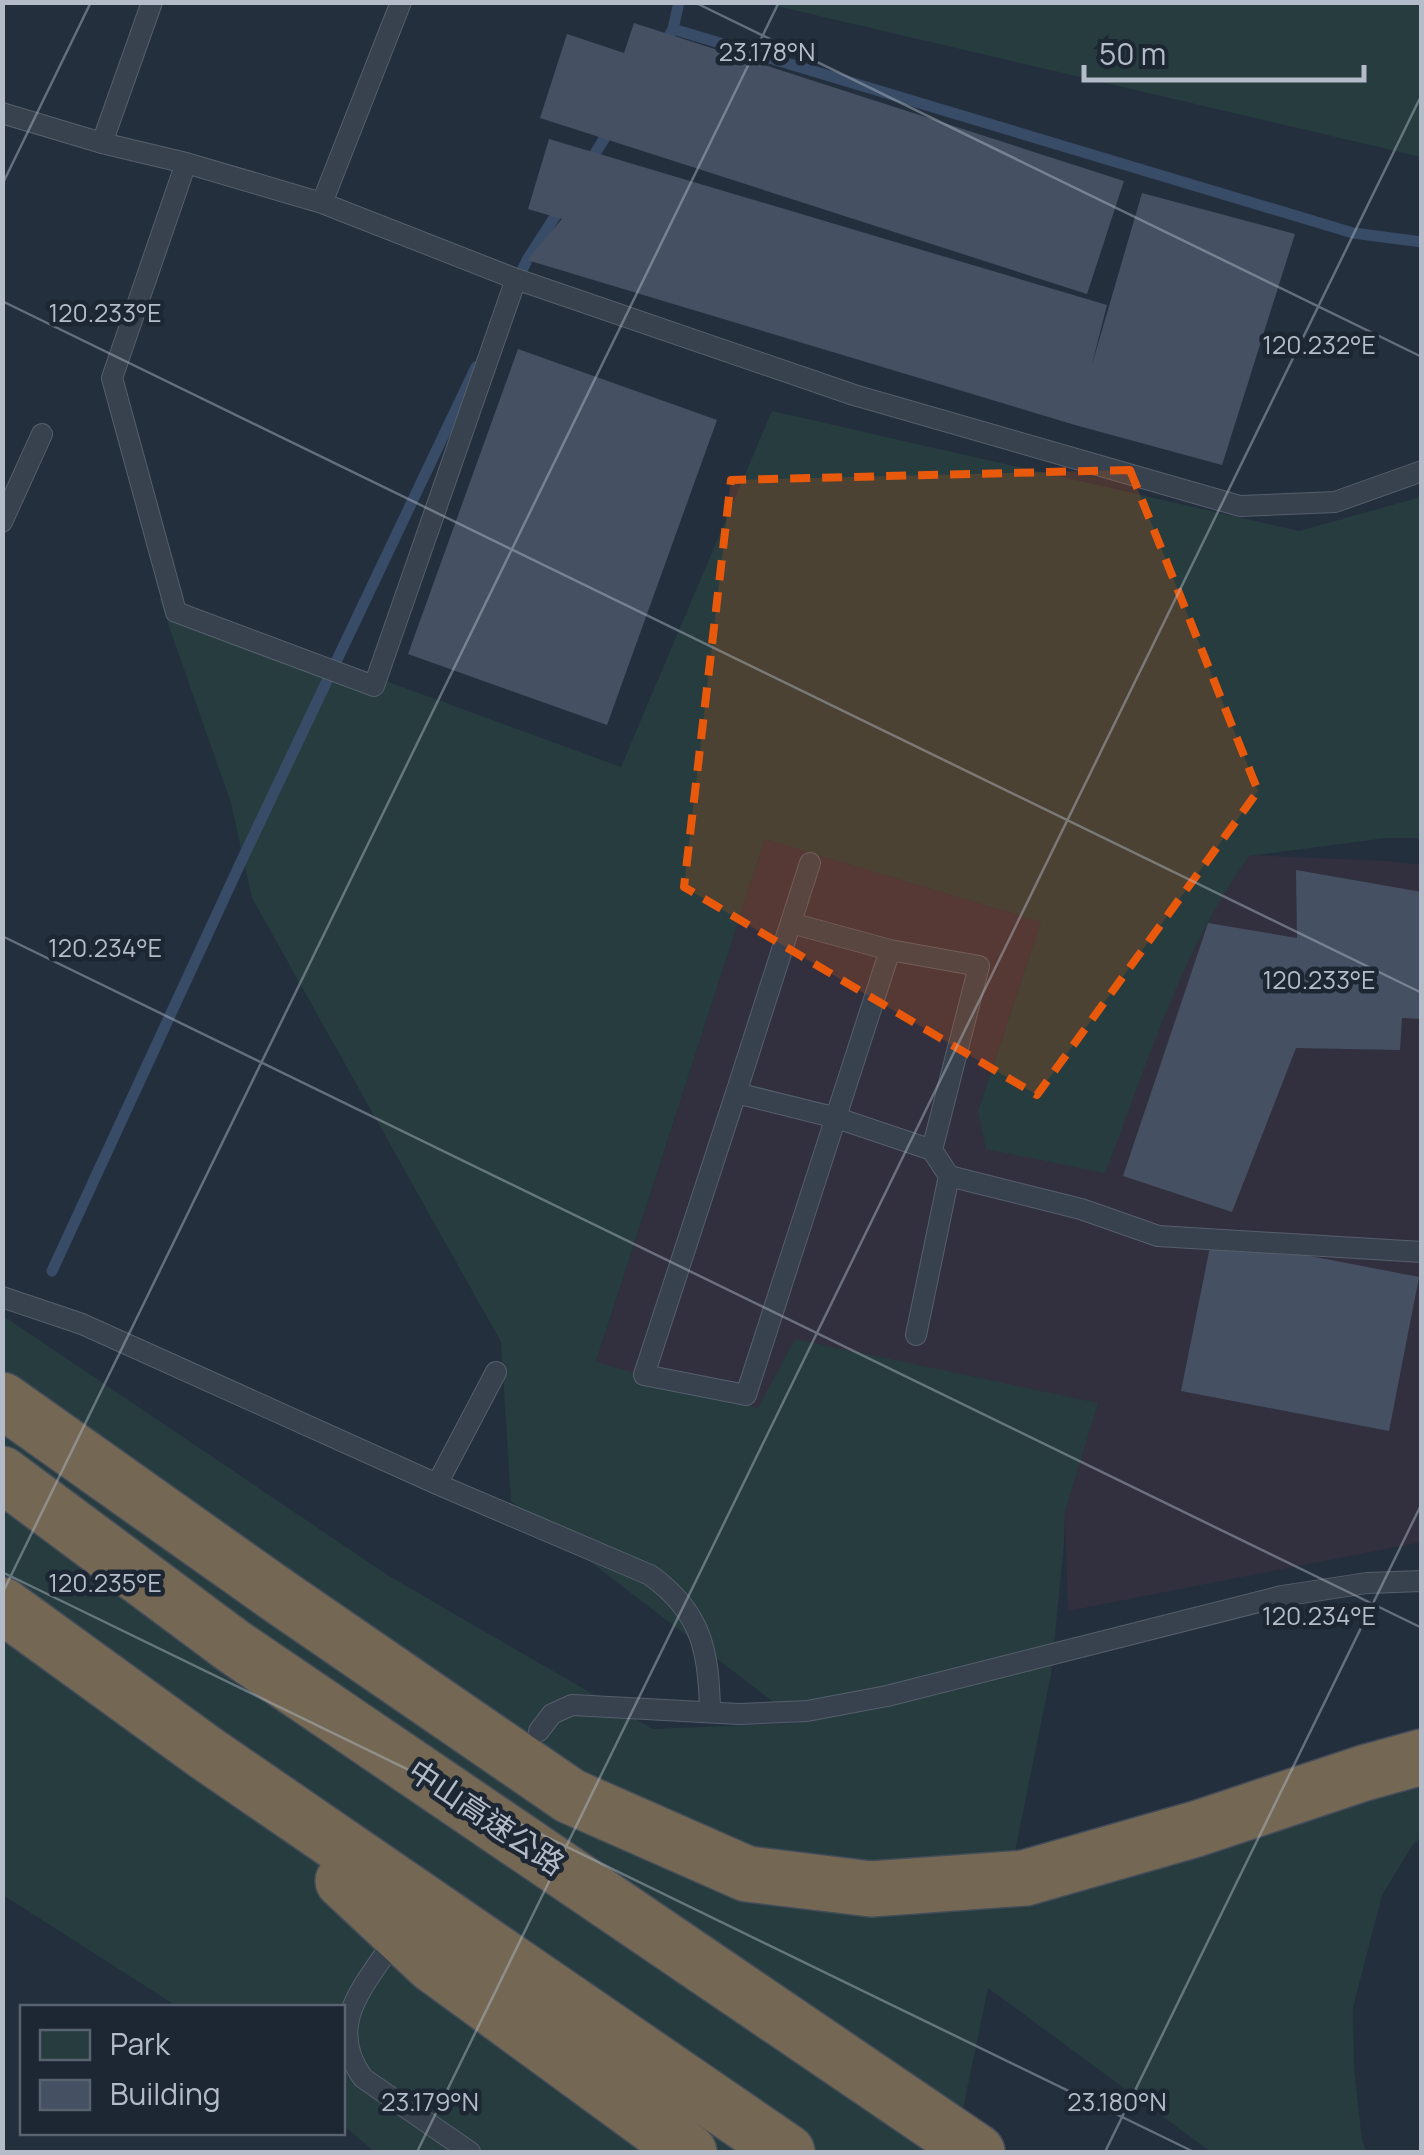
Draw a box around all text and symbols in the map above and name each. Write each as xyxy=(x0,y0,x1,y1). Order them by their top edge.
scale bar xyxy=(1084,20,1364,82)
text: 50 m xyxy=(1099,33,1166,74)
text: 23.178°N xyxy=(719,34,815,69)
text: 120.233°E xyxy=(49,295,162,330)
text: 120.232°E xyxy=(1262,327,1376,362)
text: 120.234°E xyxy=(48,930,162,965)
text: 120.233°E xyxy=(1263,962,1376,997)
text: 120.235°E xyxy=(48,1565,162,1600)
text: 120.234°E xyxy=(1262,1598,1376,1633)
street label: 中山高速公路 xyxy=(401,1749,573,1884)
legend xyxy=(20,2005,345,2135)
text: Park xyxy=(110,2023,171,2064)
text: Building xyxy=(110,2073,221,2114)
text: 23.179°N xyxy=(381,2084,479,2119)
text: 23.180°N xyxy=(1067,2084,1167,2119)

